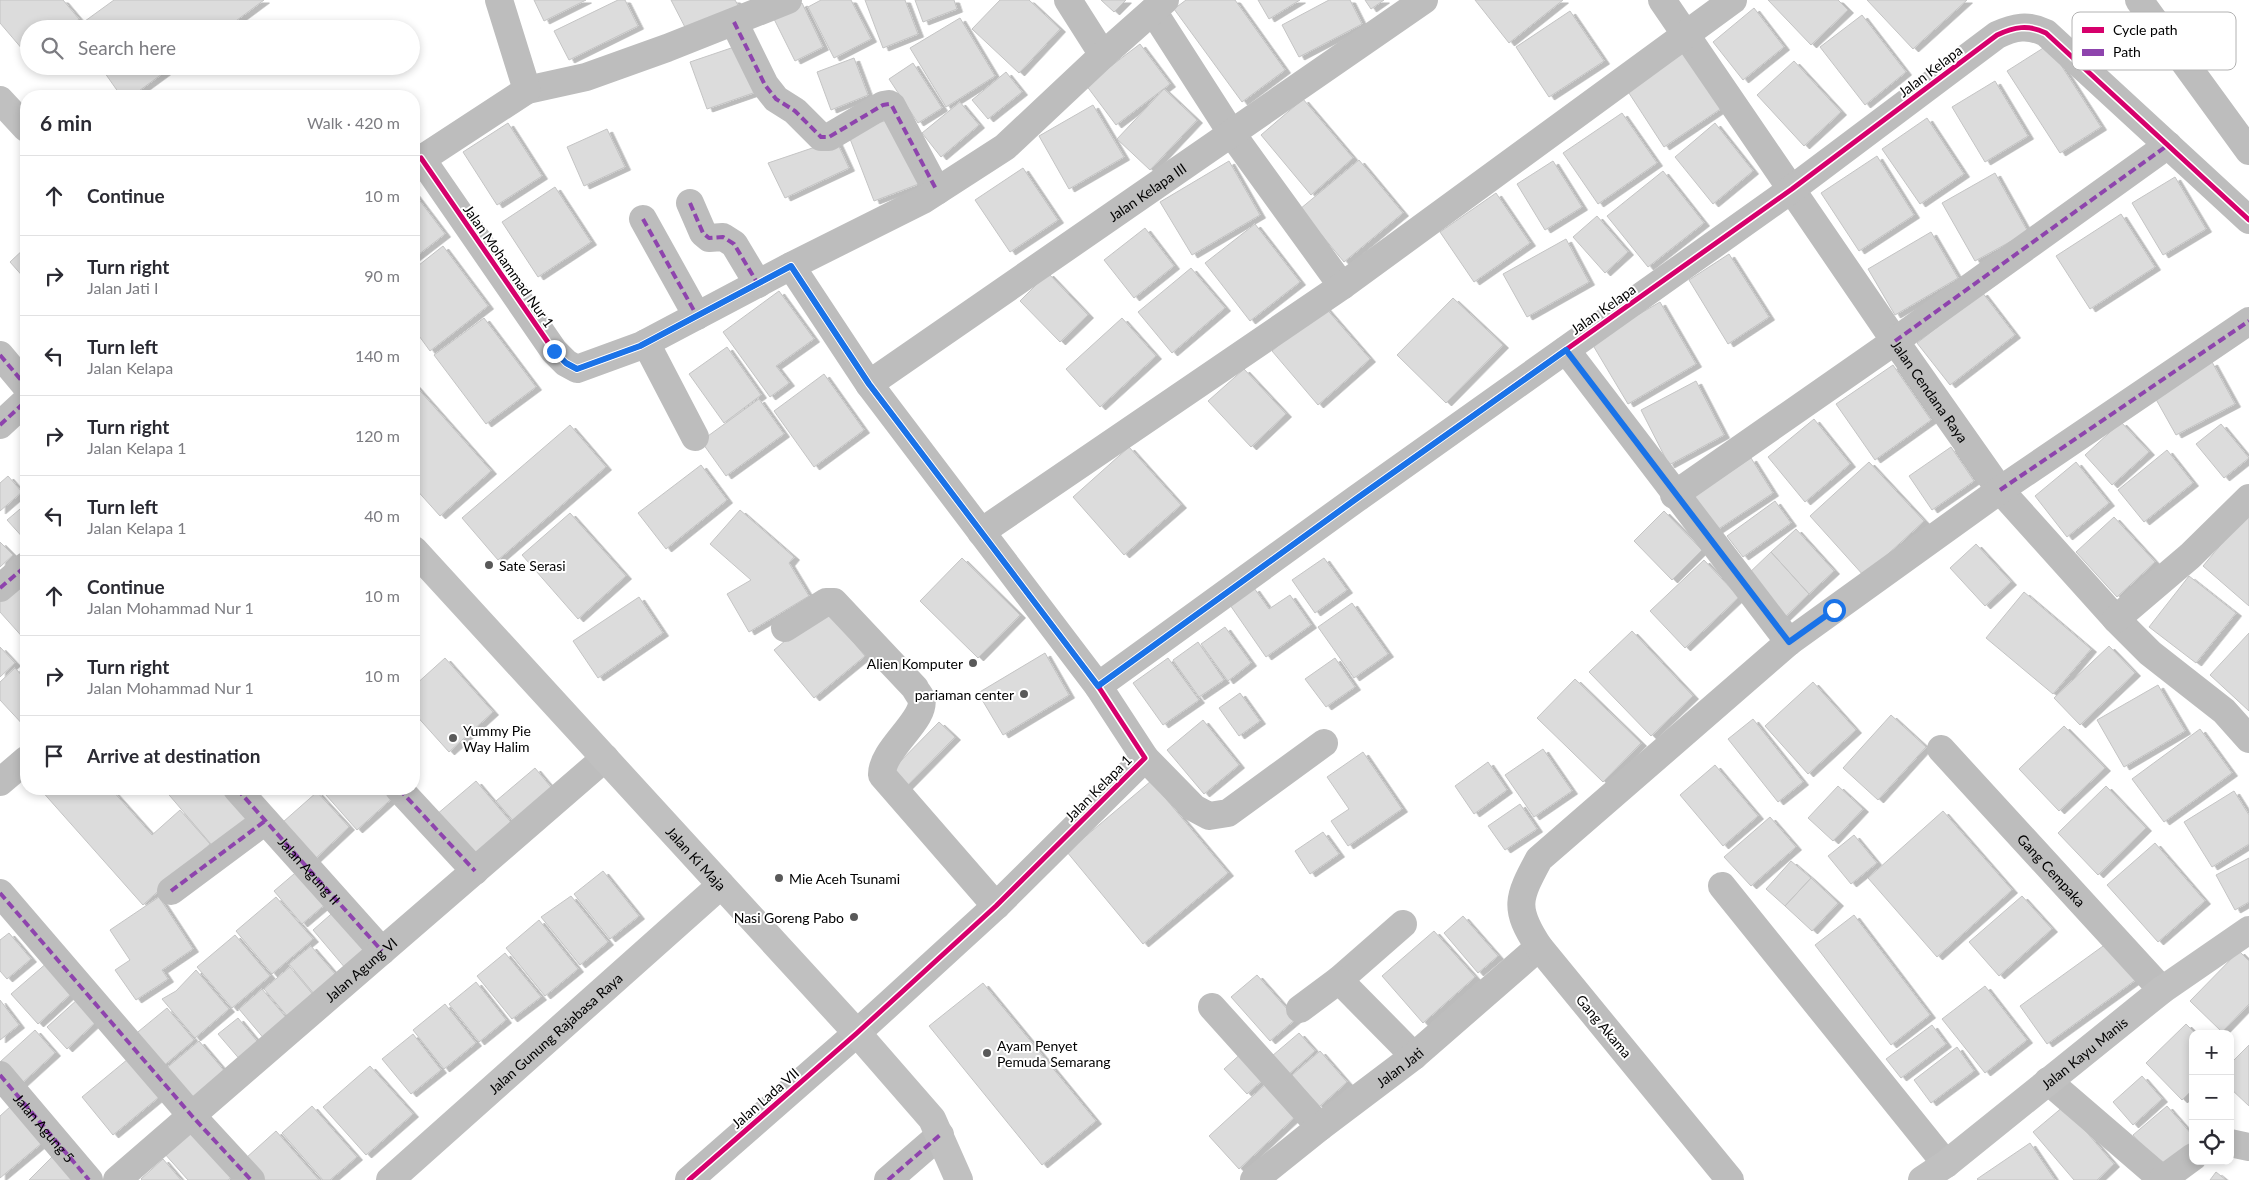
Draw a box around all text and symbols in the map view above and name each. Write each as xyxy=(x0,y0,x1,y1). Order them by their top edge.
legend xyxy=(2072,12,2236,70)
search box xyxy=(20,20,420,75)
text: Cycle path xyxy=(2113,21,2178,38)
icon: search xyxy=(38,34,66,62)
text: Search here xyxy=(78,36,176,59)
street label: Jalan Kelapa xyxy=(1895,41,1965,100)
text: Path xyxy=(2113,43,2141,60)
text: 6 min xyxy=(40,110,92,135)
text: Walk · 420 m xyxy=(307,113,400,132)
street label: Jalan Kelapa III xyxy=(1105,159,1189,225)
icon: ahead xyxy=(40,182,68,210)
text: Continue xyxy=(87,184,165,207)
text: 10 m xyxy=(364,186,400,205)
street label: Jalan Mohammad Nur 1 xyxy=(460,201,558,331)
text: Turn right xyxy=(87,255,169,278)
icon: right xyxy=(40,262,68,290)
text: 90 m xyxy=(364,266,400,285)
text: Jalan Jati I xyxy=(87,278,158,297)
street label: Jalan Kelapa xyxy=(1567,280,1639,338)
text: Turn left xyxy=(87,335,158,358)
street label: Jalan Cendana Raya xyxy=(1888,336,1972,445)
route end xyxy=(543,340,566,363)
icon: left xyxy=(40,342,68,370)
text: 140 m xyxy=(355,346,400,365)
text: Jalan Kelapa xyxy=(87,358,173,377)
text: Turn right xyxy=(87,415,169,438)
icon: right xyxy=(40,422,68,450)
text: 120 m xyxy=(355,426,400,445)
text: Jalan Kelapa 1 xyxy=(87,438,187,457)
text: Turn left xyxy=(87,495,158,518)
icon: left xyxy=(40,502,68,530)
text: 40 m xyxy=(364,506,400,525)
text: Jalan Kelapa 1 xyxy=(87,518,187,537)
place label: Sate Serasi xyxy=(499,557,566,574)
marker: Sate Serasi xyxy=(483,559,495,571)
text: Continue xyxy=(87,575,165,598)
icon: ahead xyxy=(40,582,68,610)
text: 10 m xyxy=(364,586,400,605)
text: Jalan Mohammad Nur 1 xyxy=(87,598,254,617)
route start xyxy=(1823,599,1846,622)
text: Turn right xyxy=(87,655,169,678)
place label: Alien Komputer xyxy=(867,655,963,672)
marker: Alien Komputer xyxy=(967,657,979,669)
icon: right xyxy=(40,662,68,690)
text: 10 m xyxy=(364,666,400,685)
text: Jalan Mohammad Nur 1 xyxy=(87,678,254,697)
place label: pariaman center xyxy=(915,686,1014,703)
marker: pariaman center xyxy=(1018,688,1030,700)
place label: Yummy Pie Way Halim xyxy=(463,722,531,755)
marker: Yummy Pie Way Halim xyxy=(447,732,459,744)
icon: arrive xyxy=(40,742,68,770)
text: Arrive at destination xyxy=(87,744,260,767)
street label: Jalan Kelapa 1 xyxy=(1061,751,1135,825)
street label: Jalan Ki Maja xyxy=(663,823,730,894)
street label: Gang Cempaka xyxy=(2014,830,2090,910)
street label: Jalan Agung II xyxy=(275,833,344,908)
place label: Mie Aceh Tsunami xyxy=(789,870,900,887)
marker: Mie Aceh Tsunami xyxy=(773,872,785,884)
place label: Nasi Goreng Pabo xyxy=(734,909,844,926)
marker: Nasi Goreng Pabo xyxy=(848,911,860,923)
street label: Jalan Agung VI xyxy=(321,934,400,1005)
street label: Jalan Gunung Rajabasa Raya xyxy=(485,969,625,1097)
street label: Gang Akama xyxy=(1573,991,1635,1061)
street label: Jalan Kayu Manis xyxy=(2037,1013,2131,1093)
map controls xyxy=(2189,1030,2234,1165)
button: + xyxy=(2189,1030,2234,1075)
place label: Ayam Penyet Pemuda Semarang xyxy=(997,1037,1111,1070)
street label: Jalan Jati xyxy=(1372,1044,1426,1090)
marker: Ayam Penyet Pemuda Semarang xyxy=(981,1047,993,1059)
street label: Jalan Lada VII xyxy=(728,1064,802,1132)
button: − xyxy=(2189,1075,2234,1120)
street label: Jalan Agung 5 xyxy=(11,1090,79,1166)
button: locate xyxy=(2189,1120,2234,1165)

